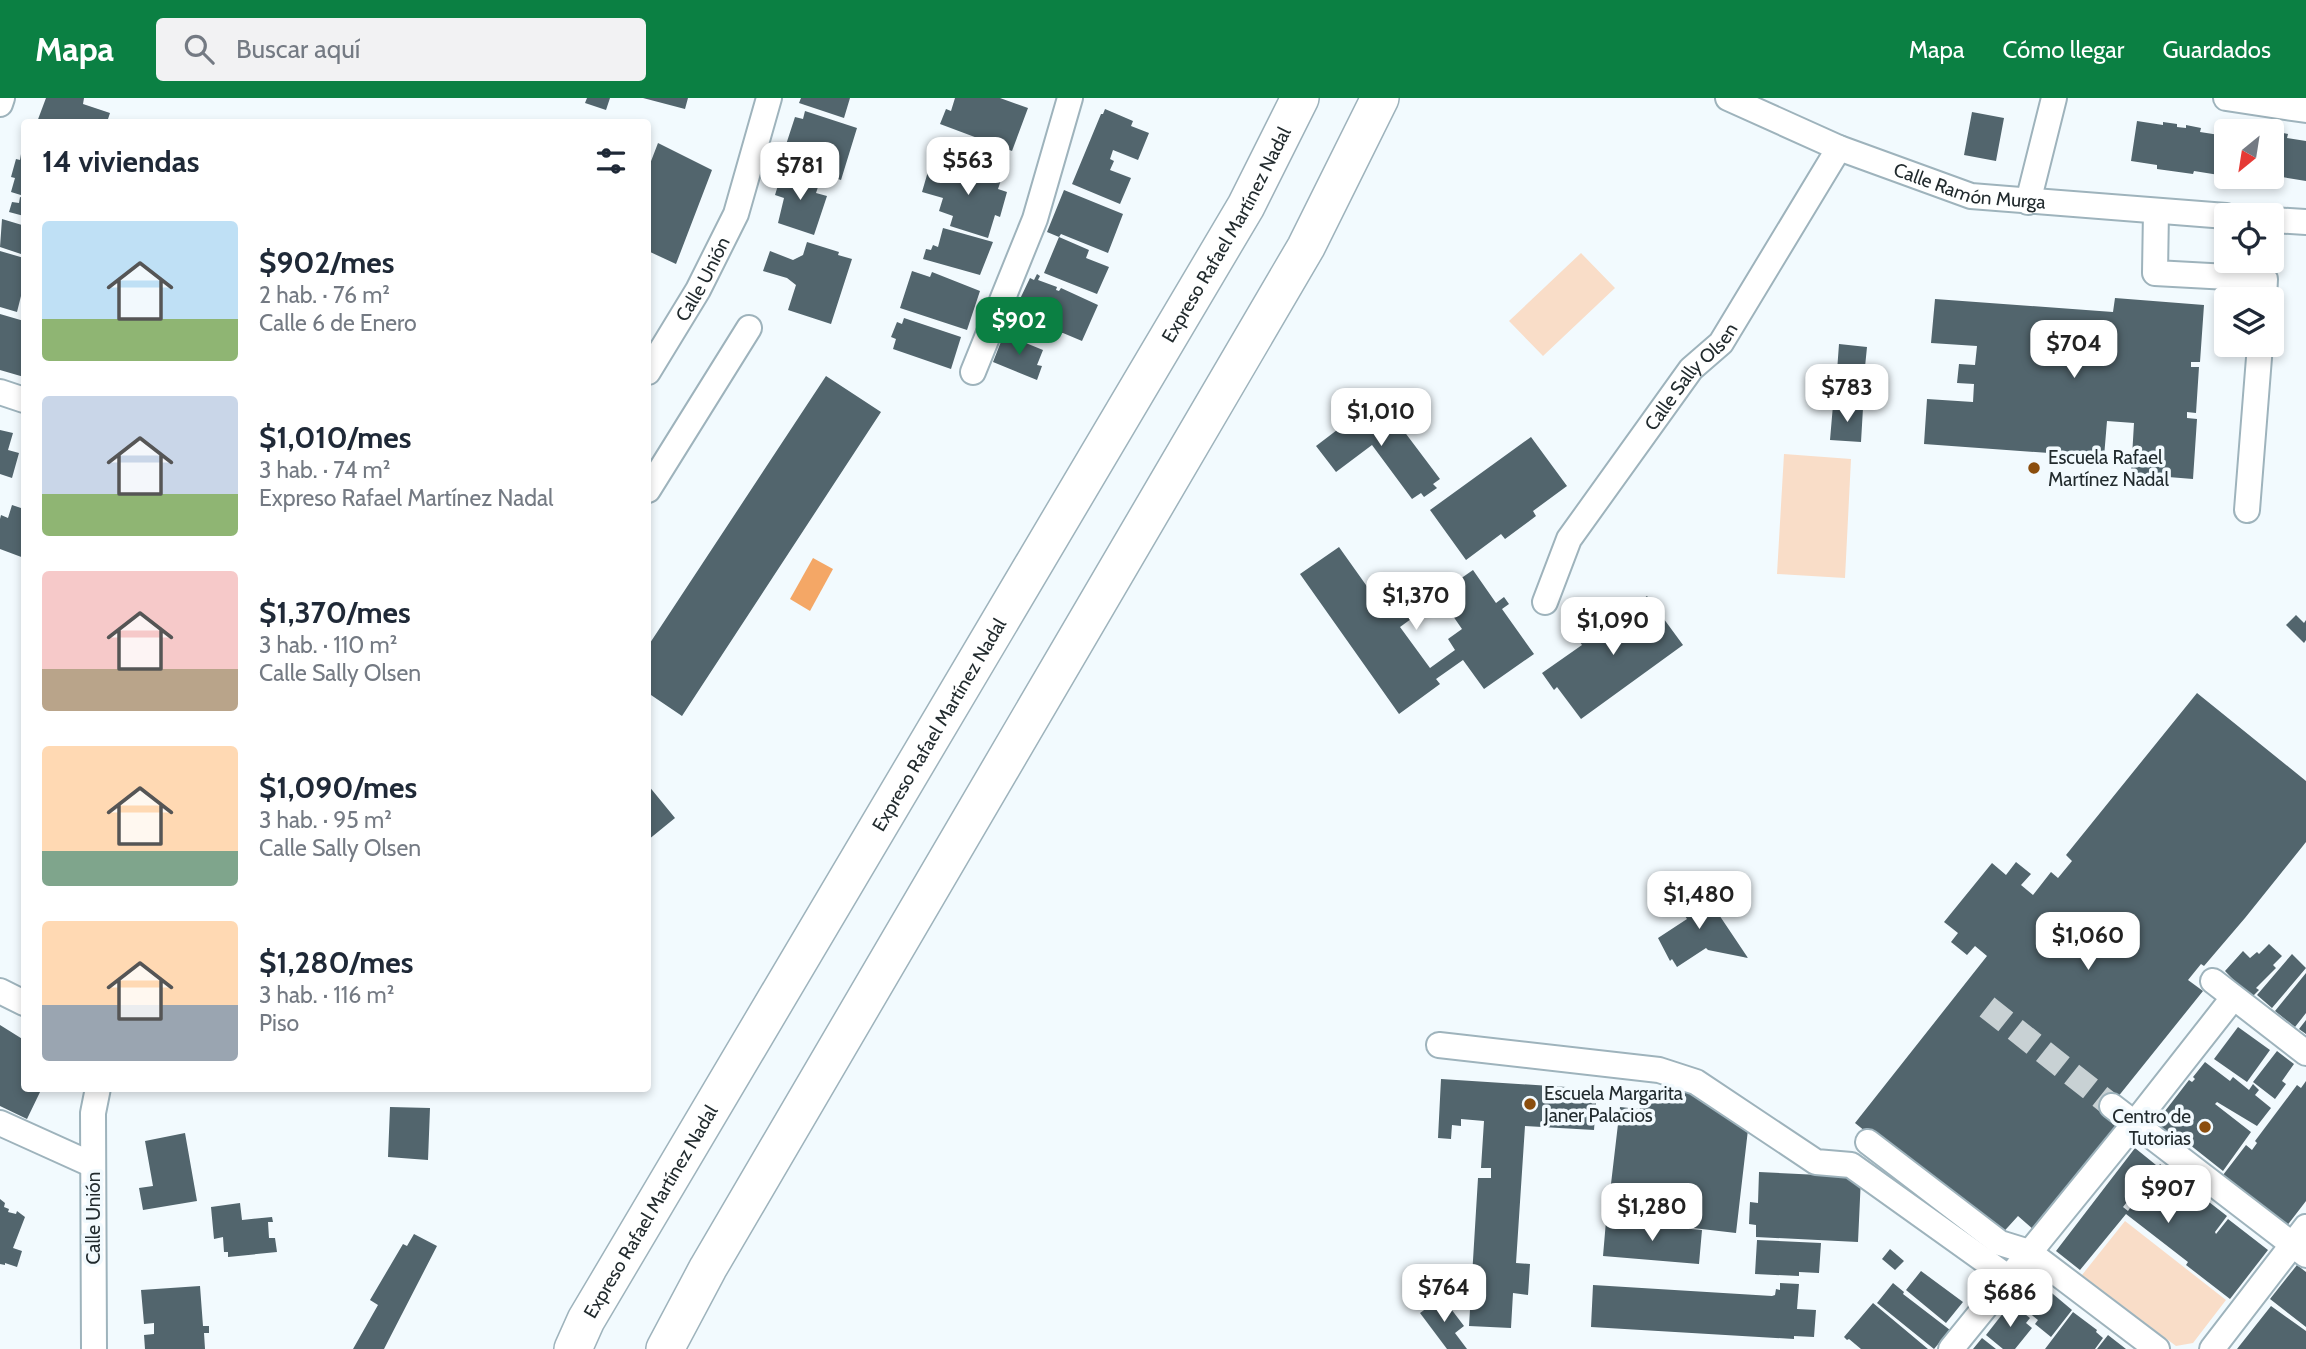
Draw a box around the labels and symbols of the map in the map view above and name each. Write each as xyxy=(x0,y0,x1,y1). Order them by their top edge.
north arrow xyxy=(2214,119,2284,189)
street label: Expreso Rafael Martínez Nadal xyxy=(1157,123,1296,347)
pin: $563 xyxy=(927,138,1009,197)
pin: $781 xyxy=(759,142,841,202)
street label: Calle Ramón Murga xyxy=(1891,158,2046,214)
street label: Calle Unión xyxy=(671,233,735,326)
pin: $902 xyxy=(978,298,1060,357)
street label: Calle Sally Olsen xyxy=(1640,319,1742,435)
pin: $704 xyxy=(2033,320,2115,380)
pin: $783 xyxy=(1806,364,1888,424)
pin: $1,010 xyxy=(1324,388,1438,448)
place label: Escuela Rafael Martínez Nadal xyxy=(2048,446,2169,491)
marker: Escuela Rafael Martínez Nadal xyxy=(2026,460,2042,476)
pin: $1,370 xyxy=(1359,573,1473,632)
pin: $1,090 xyxy=(1556,598,1670,657)
street label: Expreso Rafael Martínez Nadal xyxy=(867,614,1011,835)
pin: $1,480 xyxy=(1642,872,1756,931)
pin: $1,060 xyxy=(2031,912,2145,972)
place label: Escuela Margarita Janer Palacios xyxy=(1543,1082,1683,1127)
marker: Escuela Margarita Janer Palacios xyxy=(1522,1096,1538,1112)
street label: Expreso Rafael Martínez Nadal xyxy=(579,1101,723,1322)
place label: Centro de Tutorias xyxy=(2112,1105,2191,1150)
marker: Centro de Tutorias xyxy=(2197,1119,2213,1135)
pin: $907 xyxy=(2127,1166,2209,1225)
street label: Calle Unión xyxy=(82,1172,105,1264)
pin: $1,280 xyxy=(1595,1184,1709,1243)
pin: $764 xyxy=(1403,1264,1485,1324)
pin: $686 xyxy=(1969,1270,2051,1329)

